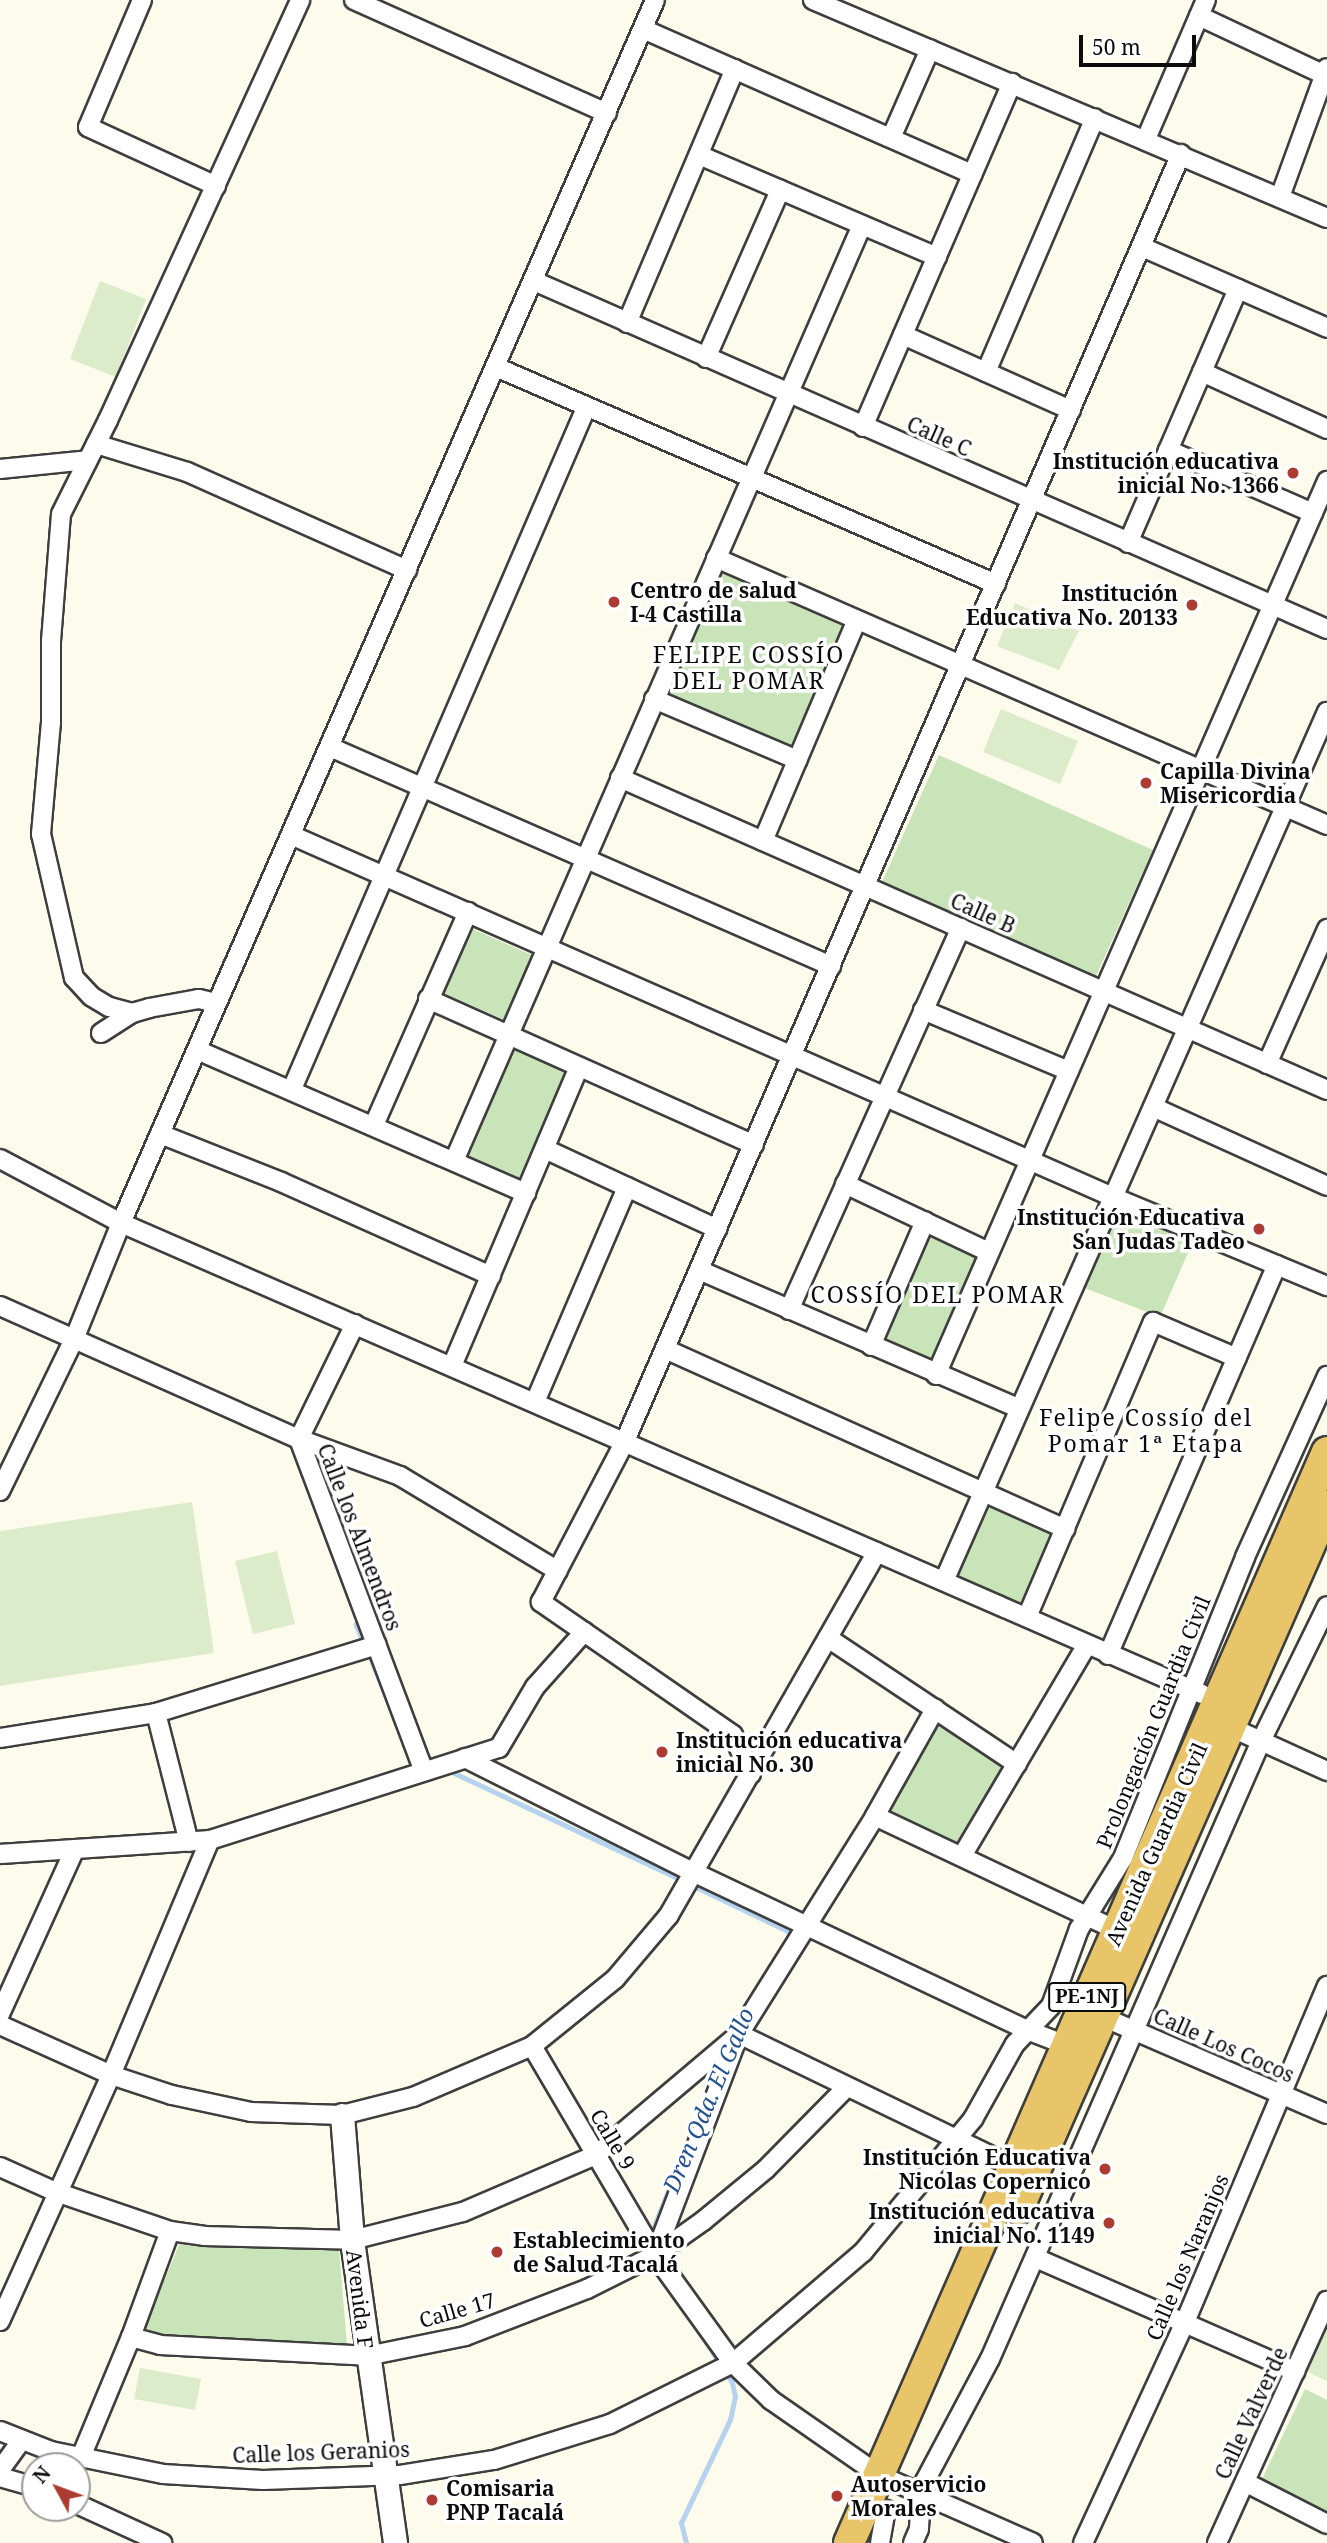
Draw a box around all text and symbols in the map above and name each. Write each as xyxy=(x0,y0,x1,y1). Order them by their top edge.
scale bar xyxy=(1082,21,1199,65)
text: 50 m xyxy=(1092,33,1141,61)
street label: Calle C xyxy=(903,411,975,461)
place label: Institución educativa inicial No. 1366 xyxy=(1053,448,1279,498)
marker: Institución educativa inicial No. 1366 xyxy=(1285,465,1301,481)
place label: Centro de salud I-4 Castilla xyxy=(630,577,797,627)
place label: Institución Educativa No. 20133 xyxy=(966,580,1178,630)
marker: Centro de salud I-4 Castilla xyxy=(604,592,624,612)
marker: Institución Educativa No. 20133 xyxy=(1184,597,1200,613)
district label: FELIPE COSSÍO DEL POMAR xyxy=(654,640,844,694)
place label: Capilla Divina Misericordia xyxy=(1160,758,1311,808)
marker: Capilla Divina Misericordia xyxy=(1138,775,1154,791)
street label: Calle B xyxy=(947,888,1019,938)
place label: Institución Educativa San Judas Tadeo xyxy=(1017,1204,1245,1254)
marker: Institución Educativa San Judas Tadeo xyxy=(1251,1221,1267,1237)
district label: COSSÍO DEL POMAR xyxy=(813,1280,1063,1308)
district label: Felipe Cossío del Pomar 1ª Etapa xyxy=(1041,1403,1251,1457)
street label: Calle los Almendros xyxy=(313,1440,407,1634)
street label: Prolongación Guardia Civil xyxy=(1091,1592,1215,1852)
place label: Institución educativa inicial No. 30 xyxy=(676,1727,902,1777)
street label: Avenida Guardia Civil xyxy=(1100,1739,1212,1949)
marker: Institución educativa inicial No. 30 xyxy=(654,1744,670,1760)
road number: PE-1NJ xyxy=(1047,1982,1127,2012)
street label: Calle Los Cocos xyxy=(1150,2003,1298,2087)
water label: Dren Qda. El Gallo xyxy=(657,2004,759,2196)
street label: Calle 9 xyxy=(585,2104,641,2174)
place label: Institución Educativa Nicolas Copernico xyxy=(863,2144,1091,2194)
marker: Institución Educativa Nicolas Copernico xyxy=(1097,2161,1113,2177)
street label: Calle los Naranjos xyxy=(1141,2170,1233,2344)
place label: Institución educativa inicial No. 1149 xyxy=(869,2198,1095,2248)
marker: Institución educativa inicial No. 1149 xyxy=(1101,2215,1117,2231)
place label: Establecimiento de Salud Tacalá xyxy=(513,2227,685,2277)
marker: Establecimiento de Salud Tacalá xyxy=(487,2242,507,2262)
street label: Avenida F xyxy=(341,2248,379,2350)
street label: Calle 17 xyxy=(416,2287,498,2333)
street label: Calle Valverde xyxy=(1209,2343,1293,2483)
street label: Calle los Geranios xyxy=(232,2436,410,2468)
north arrow xyxy=(21,2452,91,2522)
text: N xyxy=(27,2460,56,2489)
place label: Autoservicio Morales xyxy=(851,2471,986,2521)
place label: Comisaria PNP Tacalá xyxy=(446,2475,564,2525)
marker: Autoservicio Morales xyxy=(829,2488,845,2504)
marker: Comisaria PNP Tacalá xyxy=(424,2492,440,2508)

